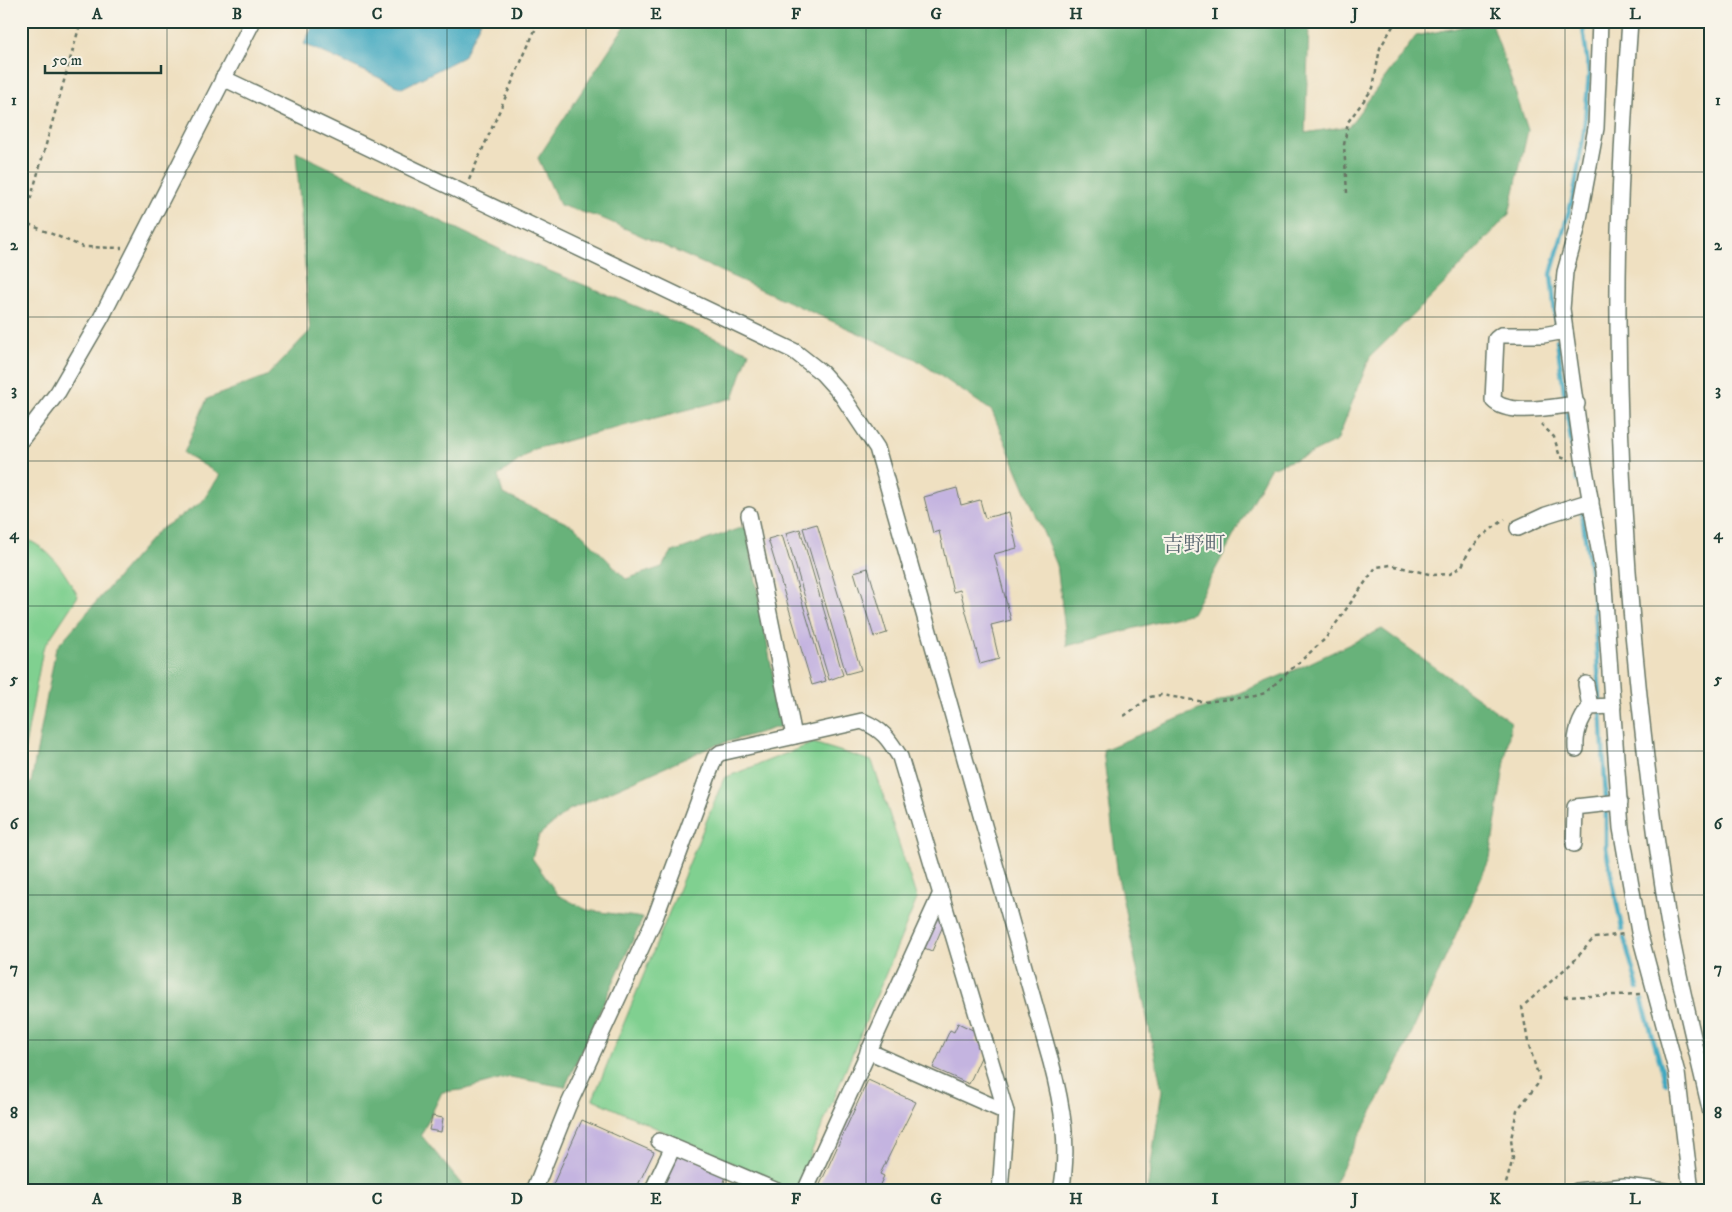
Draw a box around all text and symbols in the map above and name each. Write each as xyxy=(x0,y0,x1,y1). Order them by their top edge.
text: A xyxy=(91,4,103,24)
text: B xyxy=(232,4,242,24)
text: C xyxy=(372,4,382,24)
text: D xyxy=(511,4,523,24)
text: E xyxy=(650,4,662,24)
text: F xyxy=(791,4,801,24)
text: G xyxy=(930,4,942,24)
text: H xyxy=(1069,4,1083,24)
text: I xyxy=(1212,4,1219,24)
text: J xyxy=(1350,4,1359,24)
text: K xyxy=(1489,4,1501,24)
text: L xyxy=(1629,4,1641,24)
scale bar xyxy=(45,42,161,74)
text: 50 m xyxy=(52,51,82,70)
text: 1 xyxy=(11,90,17,110)
text: 1 xyxy=(1715,90,1721,110)
text: 2 xyxy=(10,235,19,255)
text: 2 xyxy=(1714,235,1723,255)
text: 3 xyxy=(11,380,17,400)
text: 3 xyxy=(1715,380,1721,400)
text: 4 xyxy=(8,524,19,544)
text: 4 xyxy=(1712,524,1723,544)
district label: 吉野町 xyxy=(1163,532,1226,558)
text: 5 xyxy=(9,669,18,689)
text: 5 xyxy=(1713,669,1722,689)
text: 6 xyxy=(10,814,20,834)
text: 6 xyxy=(1714,814,1724,834)
text: 7 xyxy=(10,958,18,978)
text: 7 xyxy=(1714,958,1722,978)
text: 8 xyxy=(10,1103,18,1123)
text: 8 xyxy=(1714,1103,1722,1123)
text: A xyxy=(91,1189,103,1209)
text: B xyxy=(232,1189,242,1209)
text: C xyxy=(372,1189,382,1209)
text: D xyxy=(511,1189,523,1209)
text: E xyxy=(650,1189,662,1209)
text: F xyxy=(791,1189,801,1209)
text: G xyxy=(930,1189,942,1209)
text: H xyxy=(1069,1189,1083,1209)
text: I xyxy=(1212,1189,1219,1209)
text: J xyxy=(1350,1189,1359,1209)
text: K xyxy=(1489,1189,1501,1209)
text: L xyxy=(1629,1189,1641,1209)

